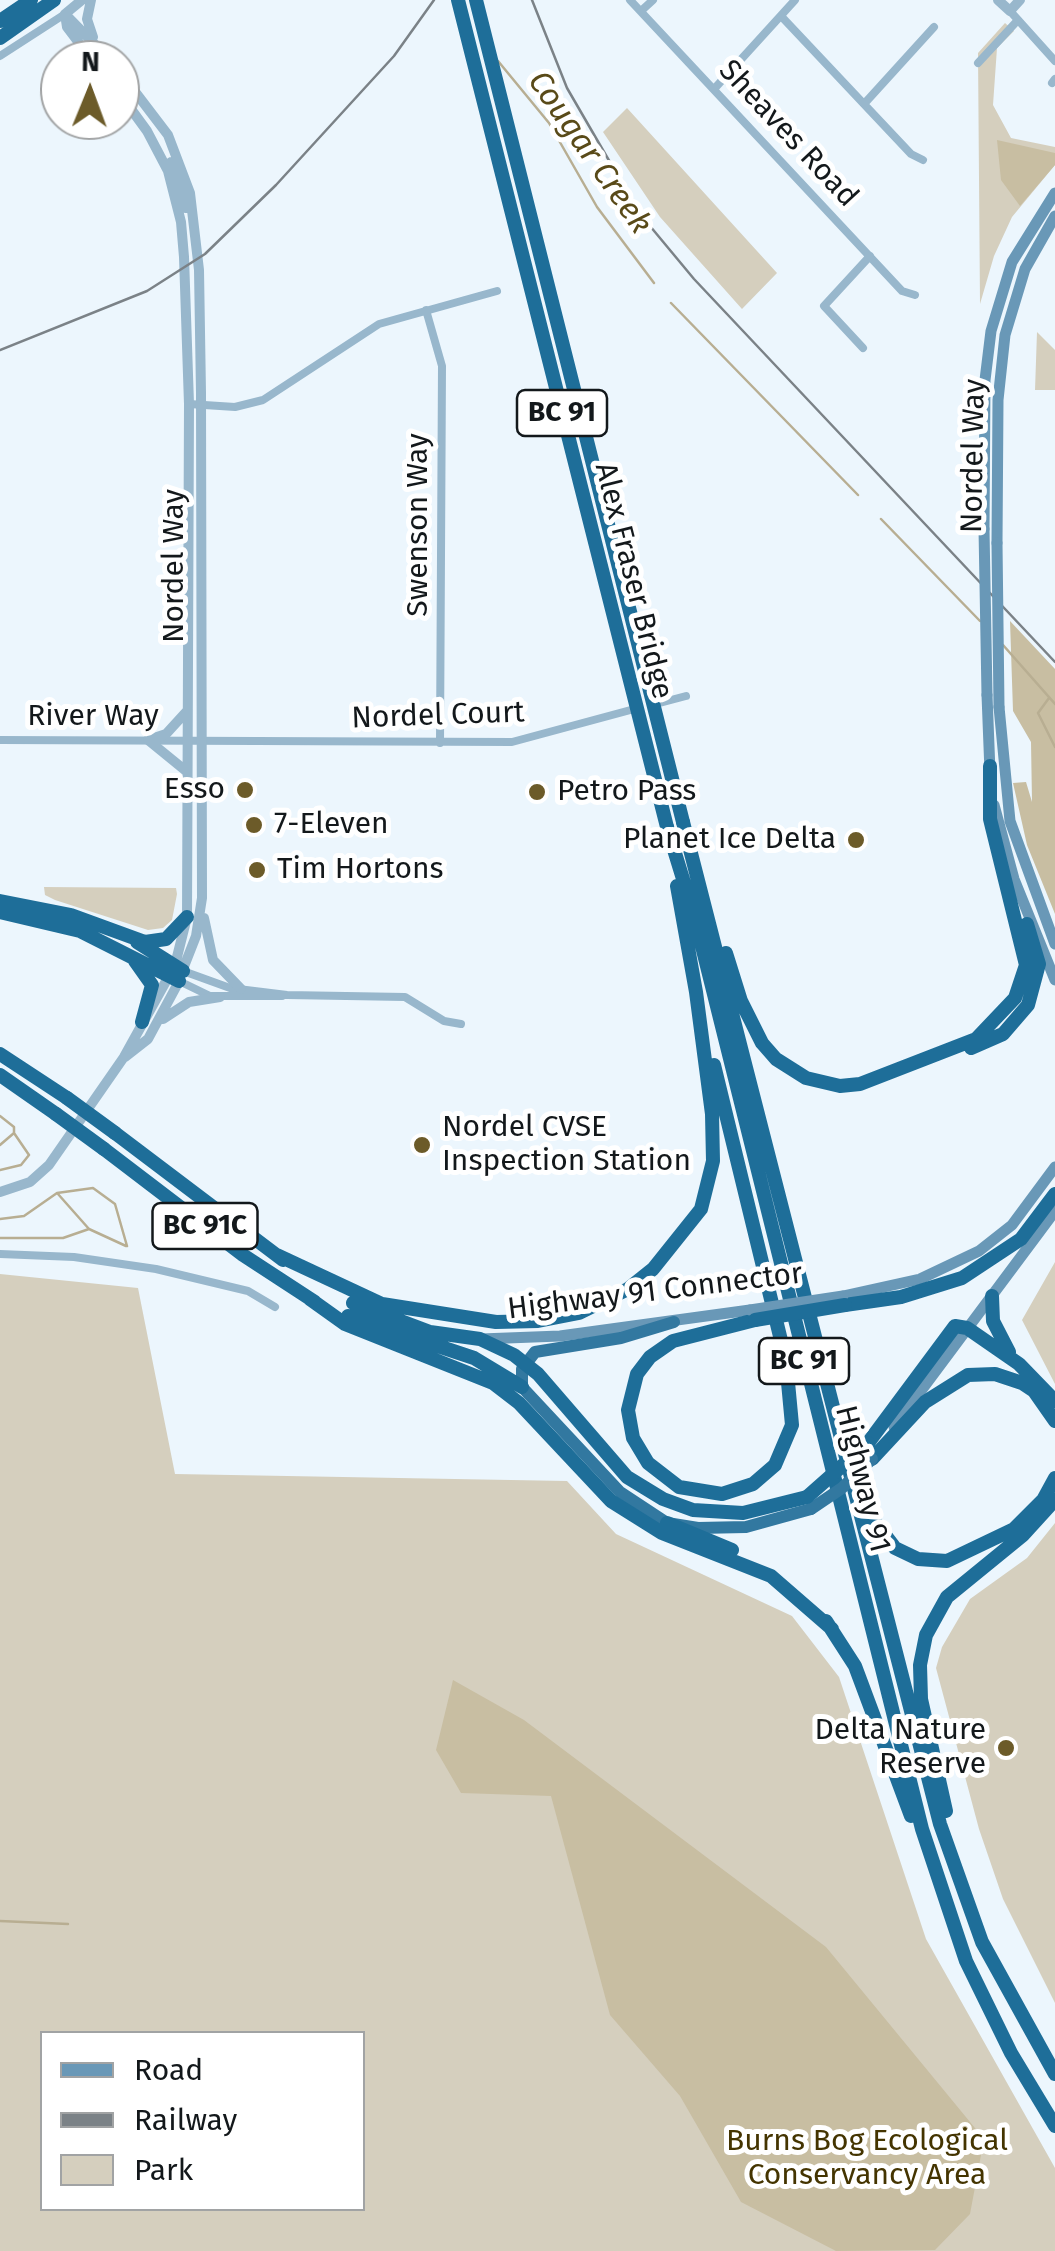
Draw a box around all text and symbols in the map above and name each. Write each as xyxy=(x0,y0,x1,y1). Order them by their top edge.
north arrow xyxy=(40,40,140,140)
text: N xyxy=(81,45,100,78)
street label: Sheaves Road xyxy=(711,53,865,215)
water label: Cougar Creek xyxy=(519,64,659,242)
street label: Nordel Way xyxy=(955,379,993,533)
road number: BC 91 xyxy=(517,390,607,436)
street label: Swenson Way xyxy=(401,433,437,617)
street label: Alex Fraser Bridge xyxy=(586,459,680,703)
street label: Nordel Way xyxy=(157,489,193,643)
street label: Nordel Court xyxy=(351,695,525,737)
street label: River Way xyxy=(27,699,159,735)
place label: Esso xyxy=(164,772,225,808)
place label: Petro Pass xyxy=(557,774,696,810)
marker: Esso xyxy=(234,779,256,801)
marker: Petro Pass xyxy=(526,781,548,803)
place label: 7-Eleven xyxy=(274,807,389,843)
marker: 7-Eleven xyxy=(243,814,265,836)
place label: Planet Ice Delta xyxy=(623,822,836,858)
marker: Planet Ice Delta xyxy=(845,829,867,851)
place label: Tim Hortons xyxy=(277,852,444,888)
marker: Tim Hortons xyxy=(246,859,268,881)
place label: Nordel CVSE Inspection Station xyxy=(442,1110,691,1180)
marker: Nordel CVSE Inspection Station xyxy=(411,1134,433,1156)
road number: BC 91C xyxy=(152,1203,258,1249)
street label: Highway 91 Connector xyxy=(505,1256,805,1328)
road number: BC 91 xyxy=(759,1338,849,1384)
street label: Highway 91 xyxy=(826,1402,898,1556)
place label: Delta Nature Reserve xyxy=(815,1713,986,1784)
marker: Delta Nature Reserve xyxy=(995,1737,1017,1759)
legend xyxy=(40,2031,365,2211)
text: Road xyxy=(134,2052,203,2088)
text: Railway xyxy=(134,2102,237,2138)
park label: Burns Bog Ecological Conservancy Area xyxy=(726,2124,1008,2194)
text: Park xyxy=(134,2152,193,2188)

